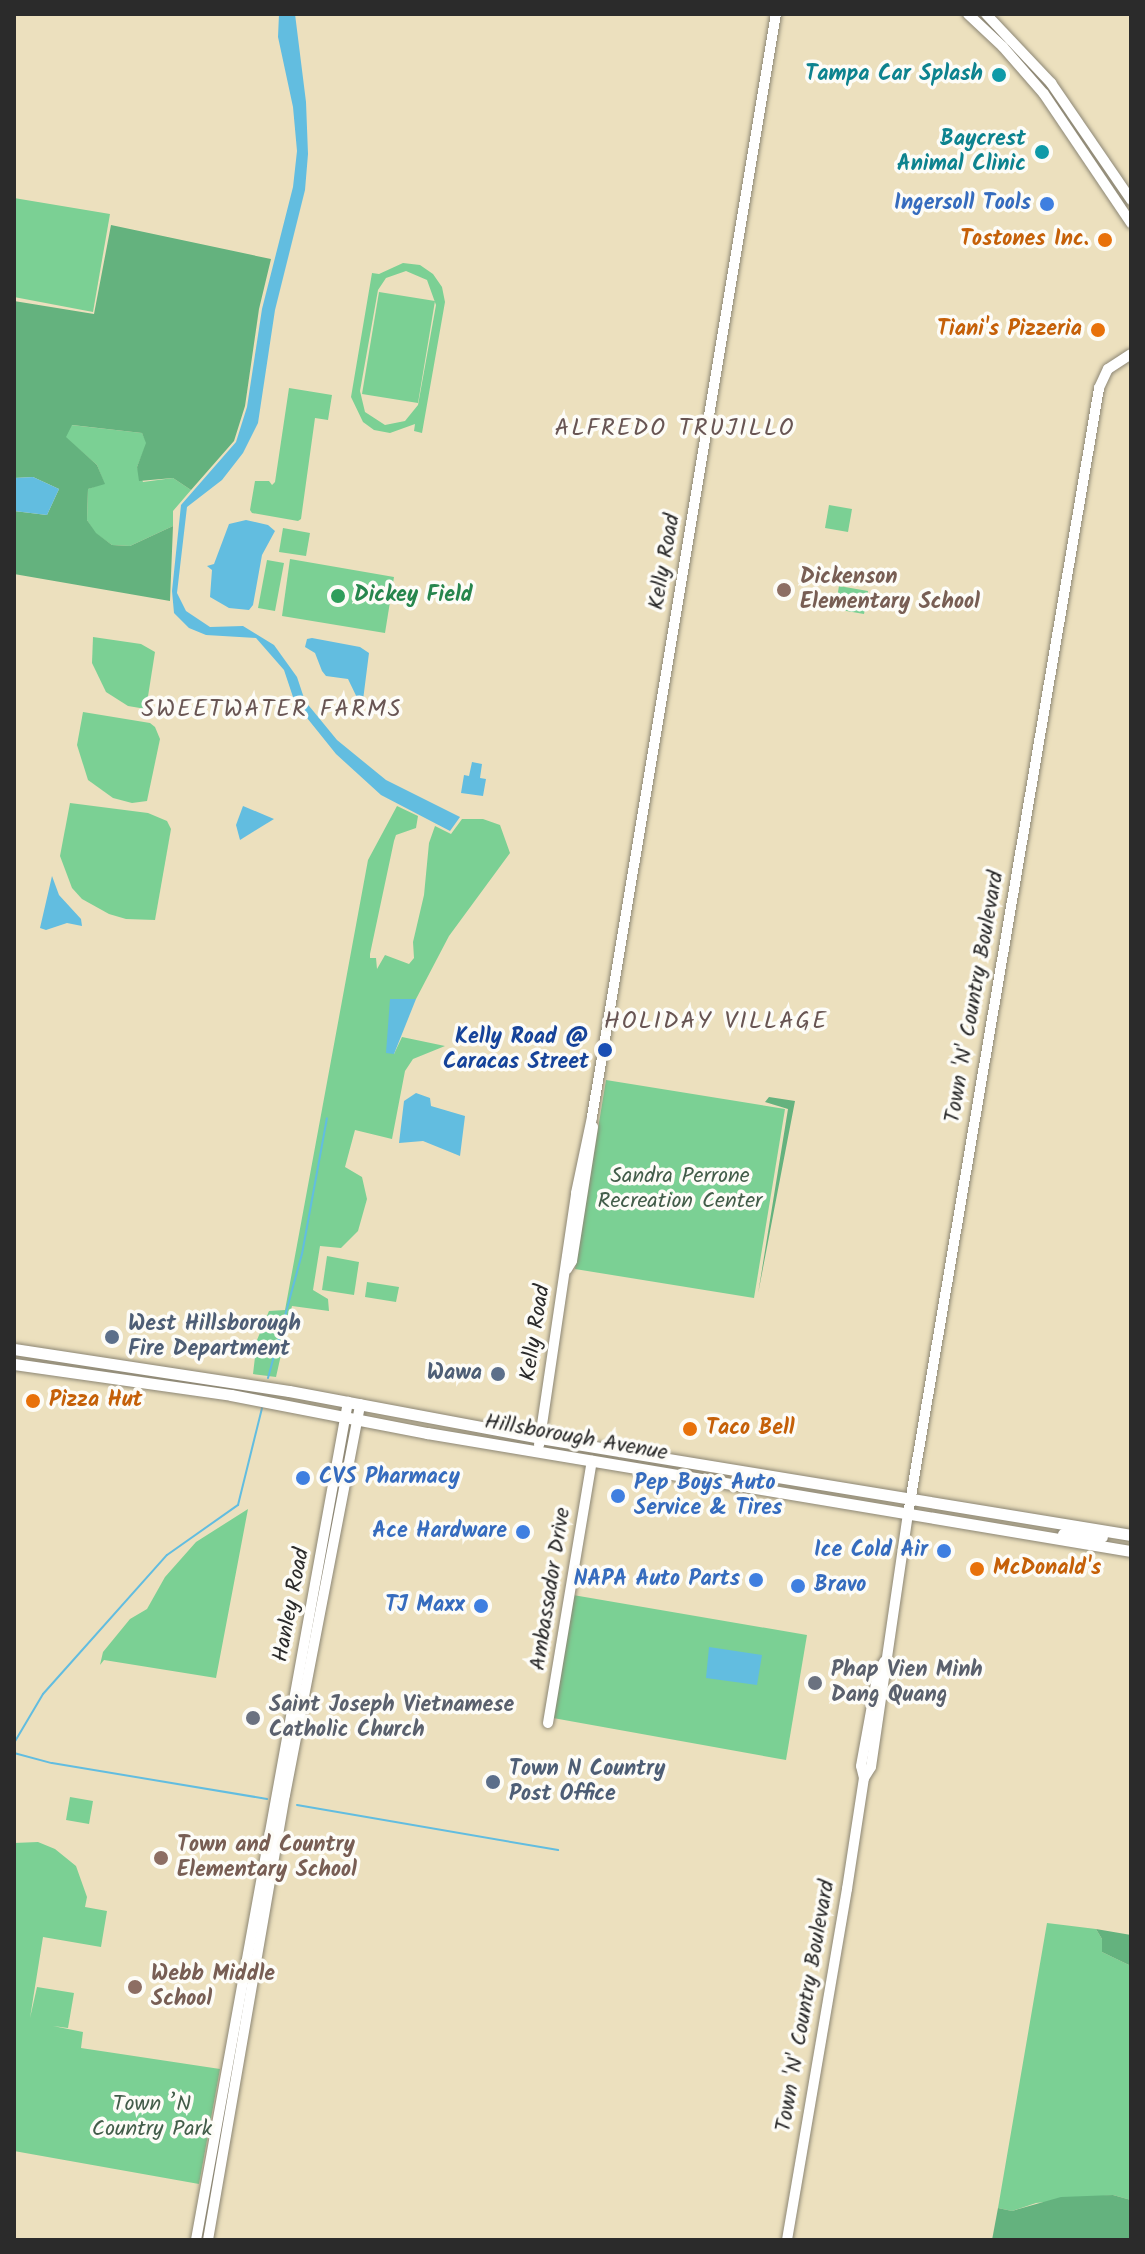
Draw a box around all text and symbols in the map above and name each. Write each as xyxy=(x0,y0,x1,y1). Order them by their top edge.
place label: Tampa Car Splash xyxy=(805,62,983,88)
marker: Tampa Car Splash xyxy=(990,66,1008,84)
place label: Baycrest Animal Clinic xyxy=(897,126,1026,178)
marker: Baycrest Animal Clinic xyxy=(1033,143,1051,161)
place label: Ingersoll Tools xyxy=(894,191,1031,217)
marker: Ingersoll Tools xyxy=(1038,195,1056,213)
place label: Tostones Inc. xyxy=(960,227,1089,253)
marker: Tostones Inc. xyxy=(1096,231,1114,249)
place label: Tiani's Pizzeria xyxy=(937,317,1082,343)
marker: Tiani's Pizzeria xyxy=(1089,321,1107,339)
district label: ALFREDO TRUJILLO xyxy=(555,415,795,443)
street label: Kelly Road xyxy=(644,512,686,612)
place label: Dickenson Elementary School xyxy=(800,564,980,616)
marker: Dickenson Elementary School xyxy=(775,581,793,599)
place label: Dickey Field xyxy=(354,583,473,609)
marker: Dickey Field xyxy=(329,587,347,605)
district label: SWEETWATER FARMS xyxy=(141,696,403,724)
street label: Town 'N' Country Boulevard xyxy=(940,869,1010,1125)
district label: HOLIDAY VILLAGE xyxy=(604,1008,828,1036)
place label: Kelly Road @ Caracas Street xyxy=(443,1024,589,1076)
marker: Kelly Road @ Caracas Street xyxy=(596,1041,614,1059)
park label: Sandra Perrone Recreation Center xyxy=(598,1163,762,1214)
street label: Kelly Road xyxy=(515,1283,557,1383)
place label: West Hillsborough Fire Department xyxy=(128,1311,301,1362)
marker: West Hillsborough Fire Department xyxy=(103,1328,121,1346)
place label: Wawa xyxy=(427,1361,482,1387)
marker: Wawa xyxy=(489,1365,507,1383)
place label: Pizza Hut xyxy=(49,1388,143,1414)
marker: Pizza Hut xyxy=(24,1392,42,1410)
street label: Hillsborough Avenue xyxy=(482,1409,670,1467)
place label: Taco Bell xyxy=(706,1416,795,1442)
marker: Taco Bell xyxy=(681,1420,699,1438)
place label: CVS Pharmacy xyxy=(319,1465,460,1491)
marker: CVS Pharmacy xyxy=(294,1469,312,1487)
place label: Pep Boys Auto Service & Tires xyxy=(634,1470,782,1522)
marker: Pep Boys Auto Service & Tires xyxy=(609,1487,627,1505)
street label: Ambassador Drive xyxy=(525,1506,577,1672)
place label: Ace Hardware xyxy=(372,1519,507,1545)
marker: Ace Hardware xyxy=(514,1523,532,1541)
place label: Ice Cold Air xyxy=(814,1538,928,1564)
marker: Ice Cold Air xyxy=(935,1542,953,1560)
street label: Hanley Road xyxy=(268,1546,316,1664)
place label: McDonald's xyxy=(993,1556,1101,1582)
marker: McDonald's xyxy=(968,1560,986,1578)
place label: NAPA Auto Parts xyxy=(573,1567,740,1593)
marker: NAPA Auto Parts xyxy=(747,1571,765,1589)
place label: Bravo xyxy=(814,1573,866,1599)
marker: Bravo xyxy=(789,1577,807,1595)
place label: TJ Maxx xyxy=(385,1593,465,1619)
marker: TJ Maxx xyxy=(472,1597,490,1615)
place label: Phap Vien Minh Dang Quang xyxy=(831,1657,983,1708)
marker: Phap Vien Minh Dang Quang xyxy=(806,1674,824,1692)
place label: Saint Joseph Vietnamese Catholic Church xyxy=(269,1692,514,1744)
marker: Saint Joseph Vietnamese Catholic Church xyxy=(244,1709,262,1727)
place label: Town N Country Post Office xyxy=(509,1756,665,1808)
marker: Town N Country Post Office xyxy=(484,1773,502,1791)
place label: Town and Country Elementary School xyxy=(177,1832,357,1884)
marker: Town and Country Elementary School xyxy=(152,1849,170,1867)
street label: Town 'N' Country Boulevard xyxy=(771,1878,841,2134)
place label: Webb Middle School xyxy=(151,1961,275,2012)
marker: Webb Middle School xyxy=(126,1978,144,1996)
park label: Town ’N Country Park xyxy=(92,2091,212,2142)

